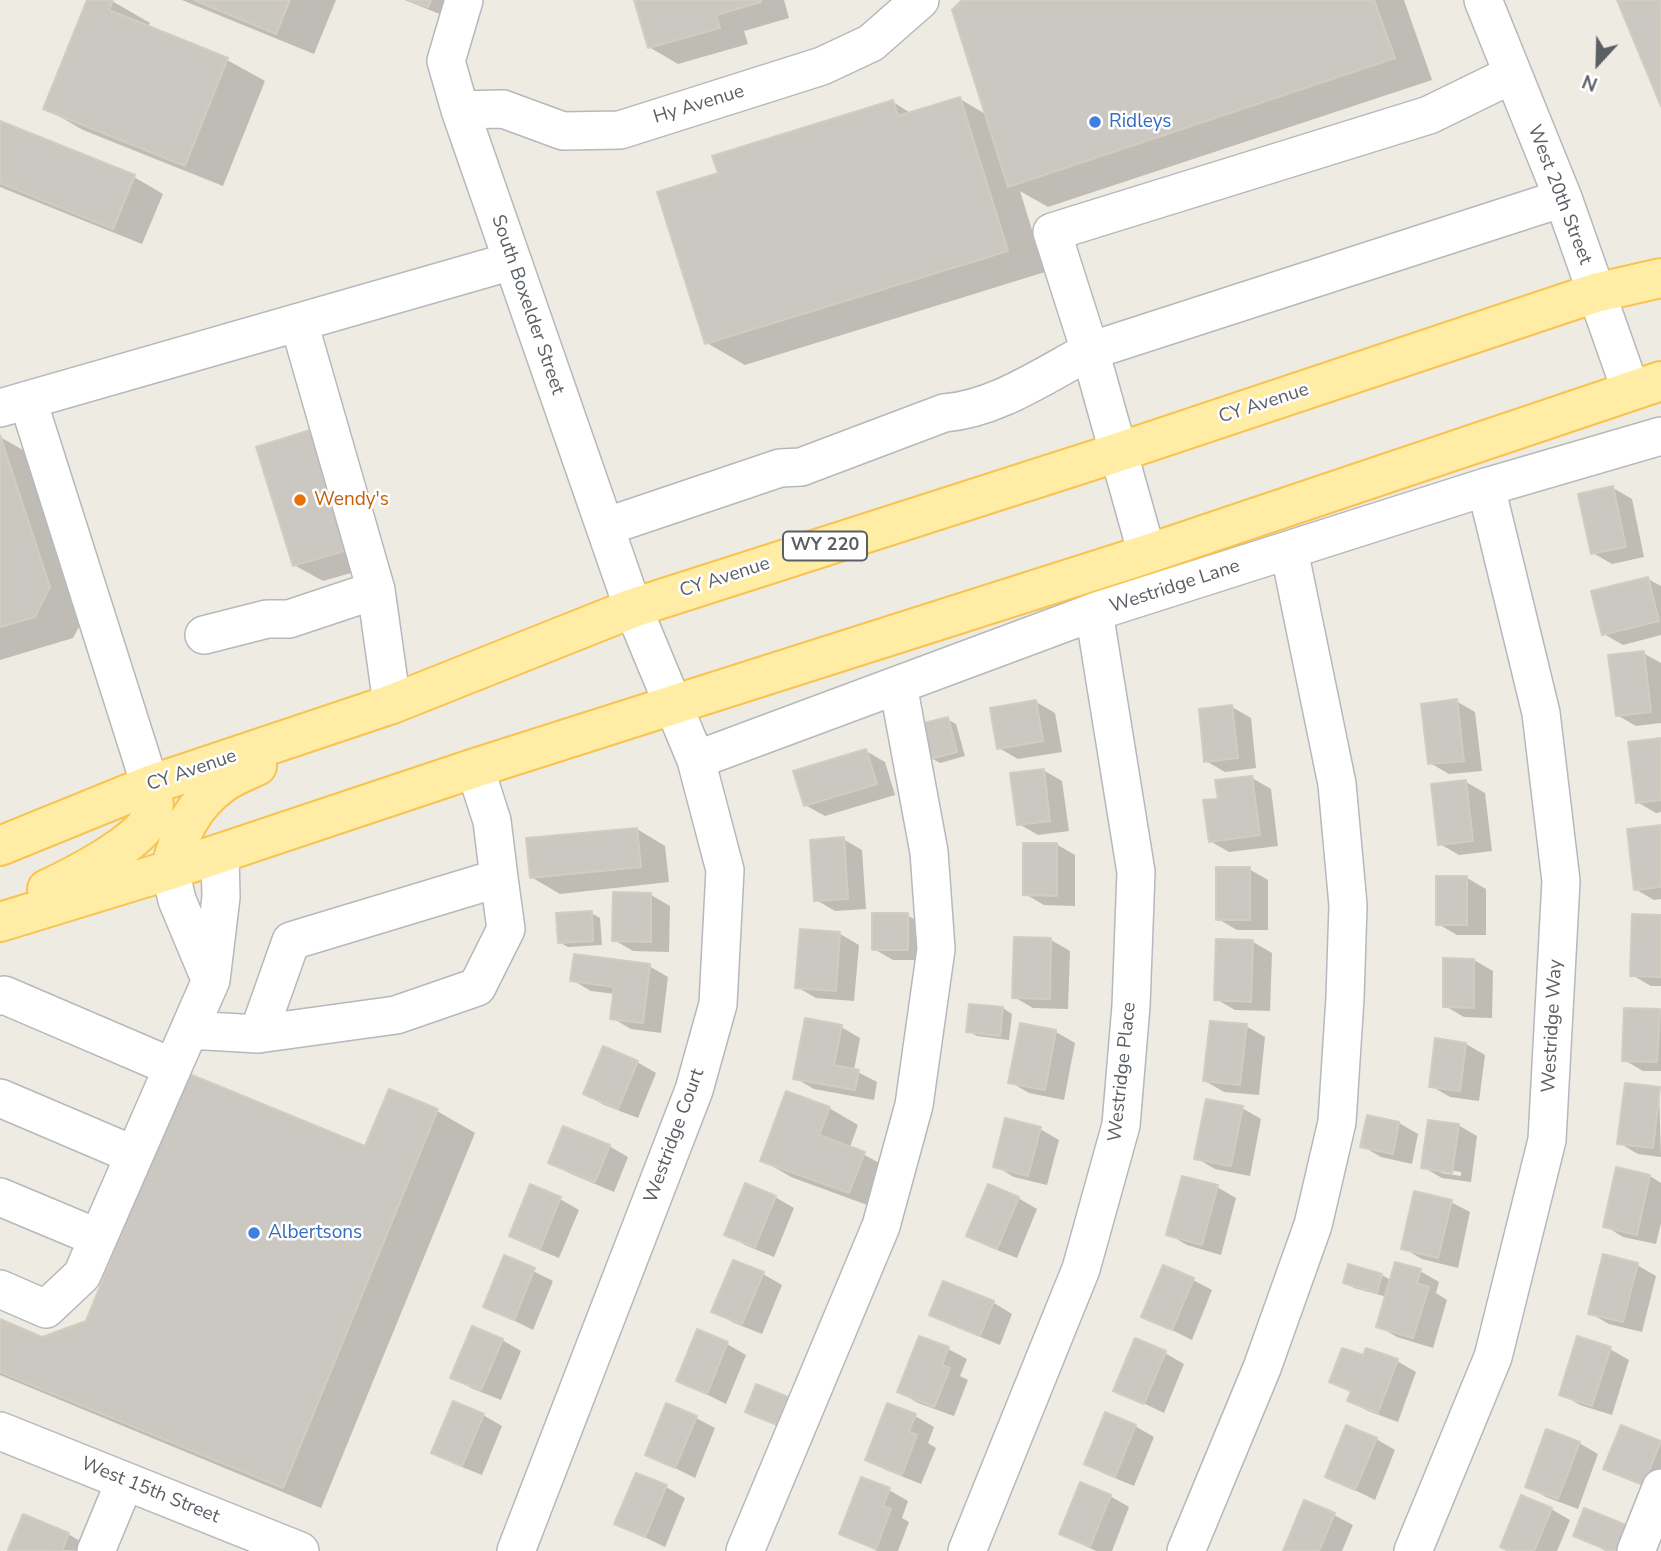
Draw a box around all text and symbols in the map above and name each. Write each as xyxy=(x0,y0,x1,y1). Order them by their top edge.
north arrow xyxy=(1563,28,1633,98)
text: N xyxy=(1579,68,1602,97)
street label: Hy Avenue xyxy=(651,80,747,130)
place label: Ridleys xyxy=(1109,111,1171,133)
marker: Ridleys xyxy=(1087,114,1103,130)
street label: West 20th Street xyxy=(1522,122,1596,268)
street label: South Boxelder Street xyxy=(486,212,568,398)
street label: CY Avenue xyxy=(1216,379,1312,429)
place label: Wendy's xyxy=(314,489,389,511)
marker: Wendy's xyxy=(292,492,308,508)
road number: WY 220 xyxy=(783,532,867,560)
street label: CY Avenue xyxy=(677,553,773,603)
street label: Westridge Lane xyxy=(1107,555,1243,619)
street label: CY Avenue xyxy=(144,745,240,797)
street label: Westridge Way xyxy=(1538,959,1568,1093)
street label: Westridge Place xyxy=(1104,1001,1142,1143)
street label: Westridge Court xyxy=(640,1066,710,1206)
place label: Albertsons xyxy=(268,1222,362,1244)
marker: Albertsons xyxy=(246,1225,262,1241)
street label: West 15th Street xyxy=(77,1453,223,1529)

